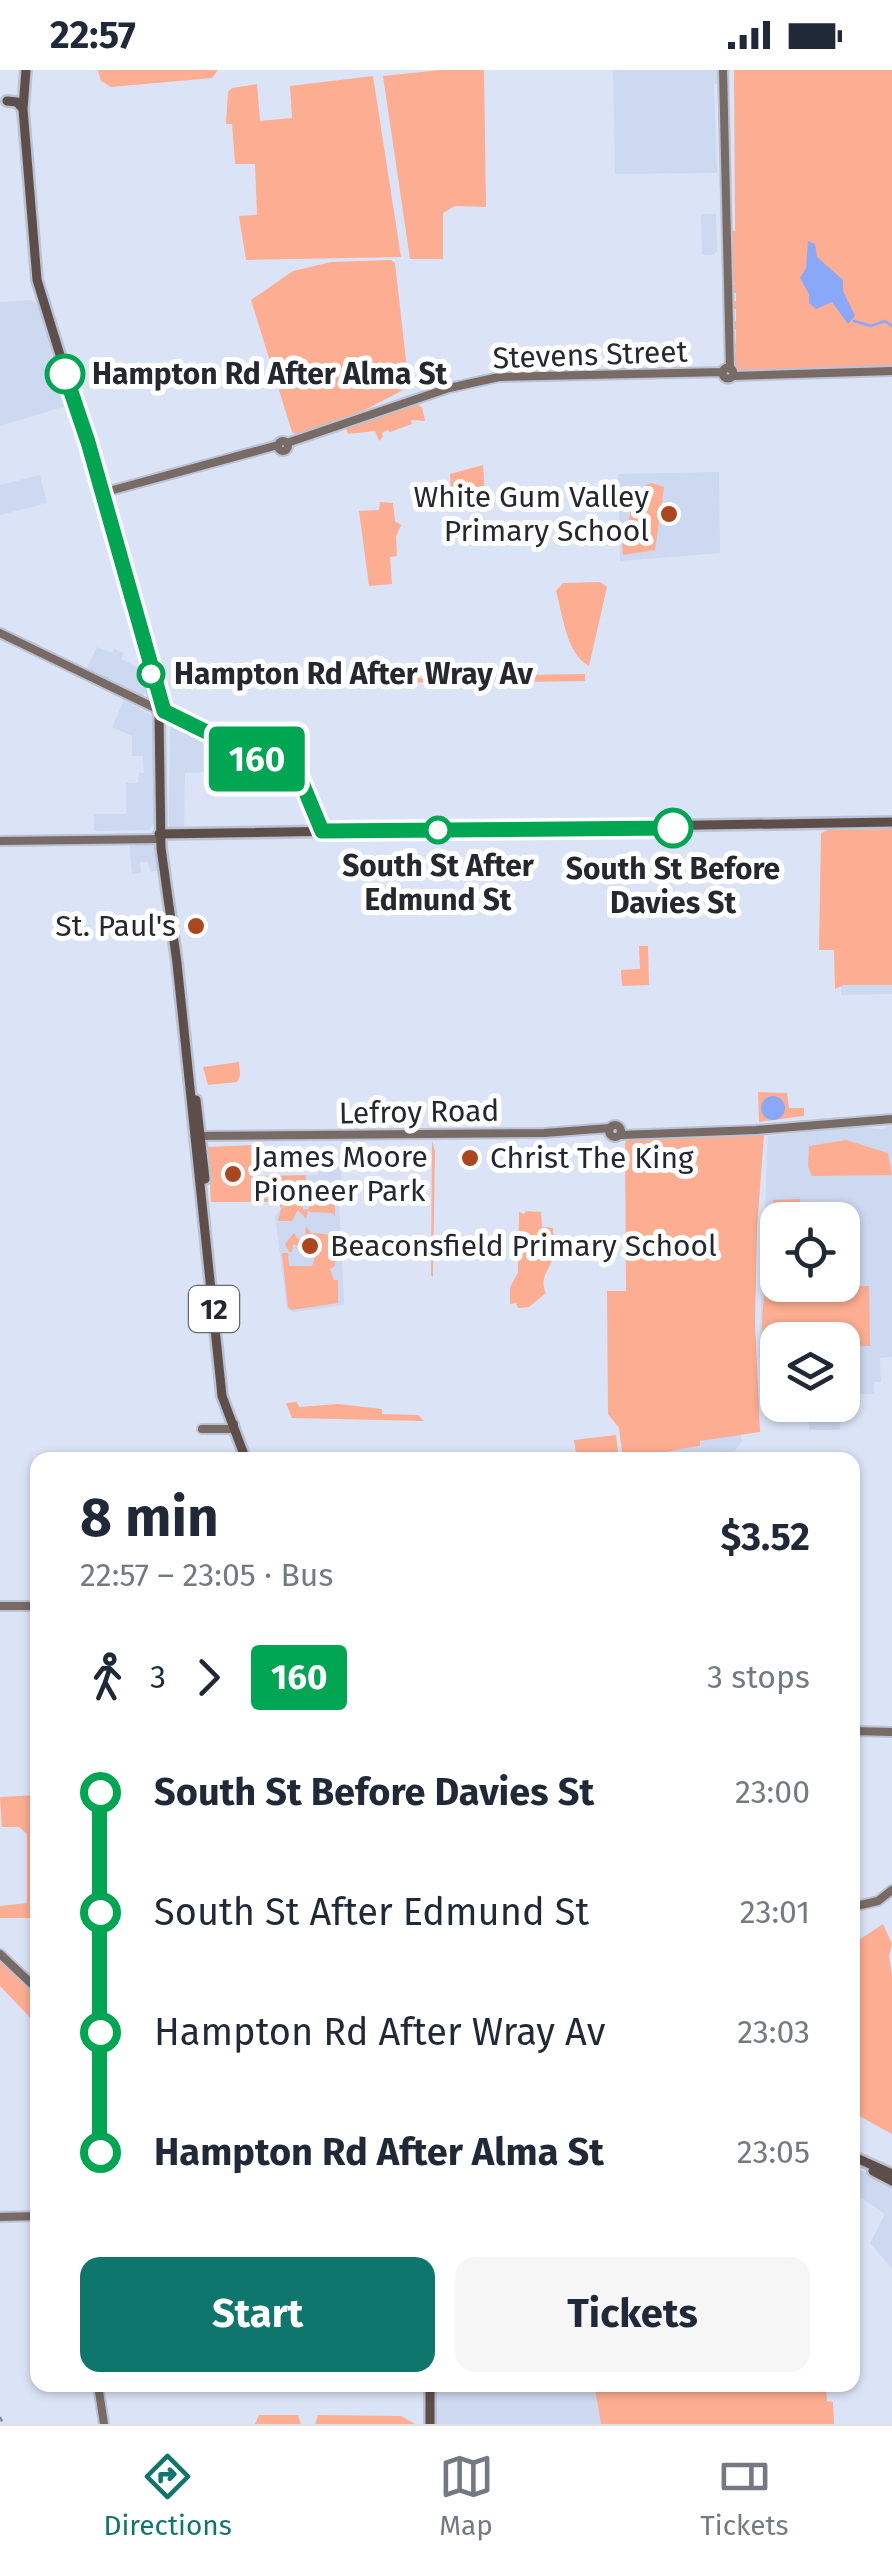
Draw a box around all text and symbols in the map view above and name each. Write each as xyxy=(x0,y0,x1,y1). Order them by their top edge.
text: 22:57 xyxy=(50,12,136,58)
street label: Stevens Street xyxy=(492,334,688,376)
marker: Hampton Rd After Alma St xyxy=(46,355,84,393)
place label: Hampton Rd After Alma St xyxy=(92,356,448,392)
place label: White Gum Valley Primary School xyxy=(414,479,649,549)
marker: White Gum Valley Primary School xyxy=(658,503,680,525)
place label: Hampton Rd After Wray Av xyxy=(174,656,534,692)
marker: Hampton Rd After Wray Av xyxy=(138,661,164,687)
line badge: 160 xyxy=(200,726,314,792)
text: 160 xyxy=(229,738,285,780)
marker: South St Before Davies St xyxy=(654,809,692,847)
marker: South St After Edmund St xyxy=(425,817,451,843)
place label: South St After Edmund St xyxy=(342,848,535,918)
place label: South St Before Davies St xyxy=(566,851,780,921)
place label: St. Paul's xyxy=(55,908,176,944)
marker: St. Paul's xyxy=(185,915,207,937)
street label: Lefroy Road xyxy=(338,1093,500,1131)
place label: James Moore Pioneer Park xyxy=(253,1139,428,1209)
place label: Christ The King xyxy=(490,1140,694,1176)
marker: Christ The King xyxy=(459,1147,481,1169)
marker: James Moore Pioneer Park xyxy=(222,1163,244,1185)
map controls xyxy=(760,1202,860,1422)
button: locate xyxy=(760,1202,860,1302)
place label: Beaconsfield Primary School xyxy=(330,1228,717,1264)
marker: Beaconsfield Primary School xyxy=(299,1235,321,1257)
road number: 12 xyxy=(189,1286,239,1332)
button: layers xyxy=(760,1322,860,1422)
text: 8 min xyxy=(80,1485,219,1551)
text: $3.52 xyxy=(720,1514,810,1560)
text: 22:57 – 23:05 · Bus xyxy=(80,1556,333,1594)
icon: walk xyxy=(80,1650,135,1705)
icon: forward xyxy=(181,1650,236,1705)
text: 160 xyxy=(271,1656,327,1698)
text: 3 xyxy=(150,1658,166,1696)
text: 3 stops xyxy=(707,1658,810,1696)
text: South St Before Davies St xyxy=(154,1769,594,1815)
text: 23:00 xyxy=(735,1773,810,1811)
text: South St After Edmund St xyxy=(154,1889,589,1935)
text: 23:01 xyxy=(740,1893,810,1931)
text: Hampton Rd After Wray Av xyxy=(154,2009,606,2055)
text: 23:03 xyxy=(737,2013,810,2051)
text: Hampton Rd After Alma St xyxy=(154,2129,604,2175)
text: 23:05 xyxy=(737,2133,810,2171)
button: Start xyxy=(80,2257,435,2372)
button: Tickets xyxy=(455,2257,810,2372)
tab: Directions xyxy=(103,2449,232,2542)
tab: Map xyxy=(439,2449,494,2542)
tab: Tickets xyxy=(700,2449,789,2542)

